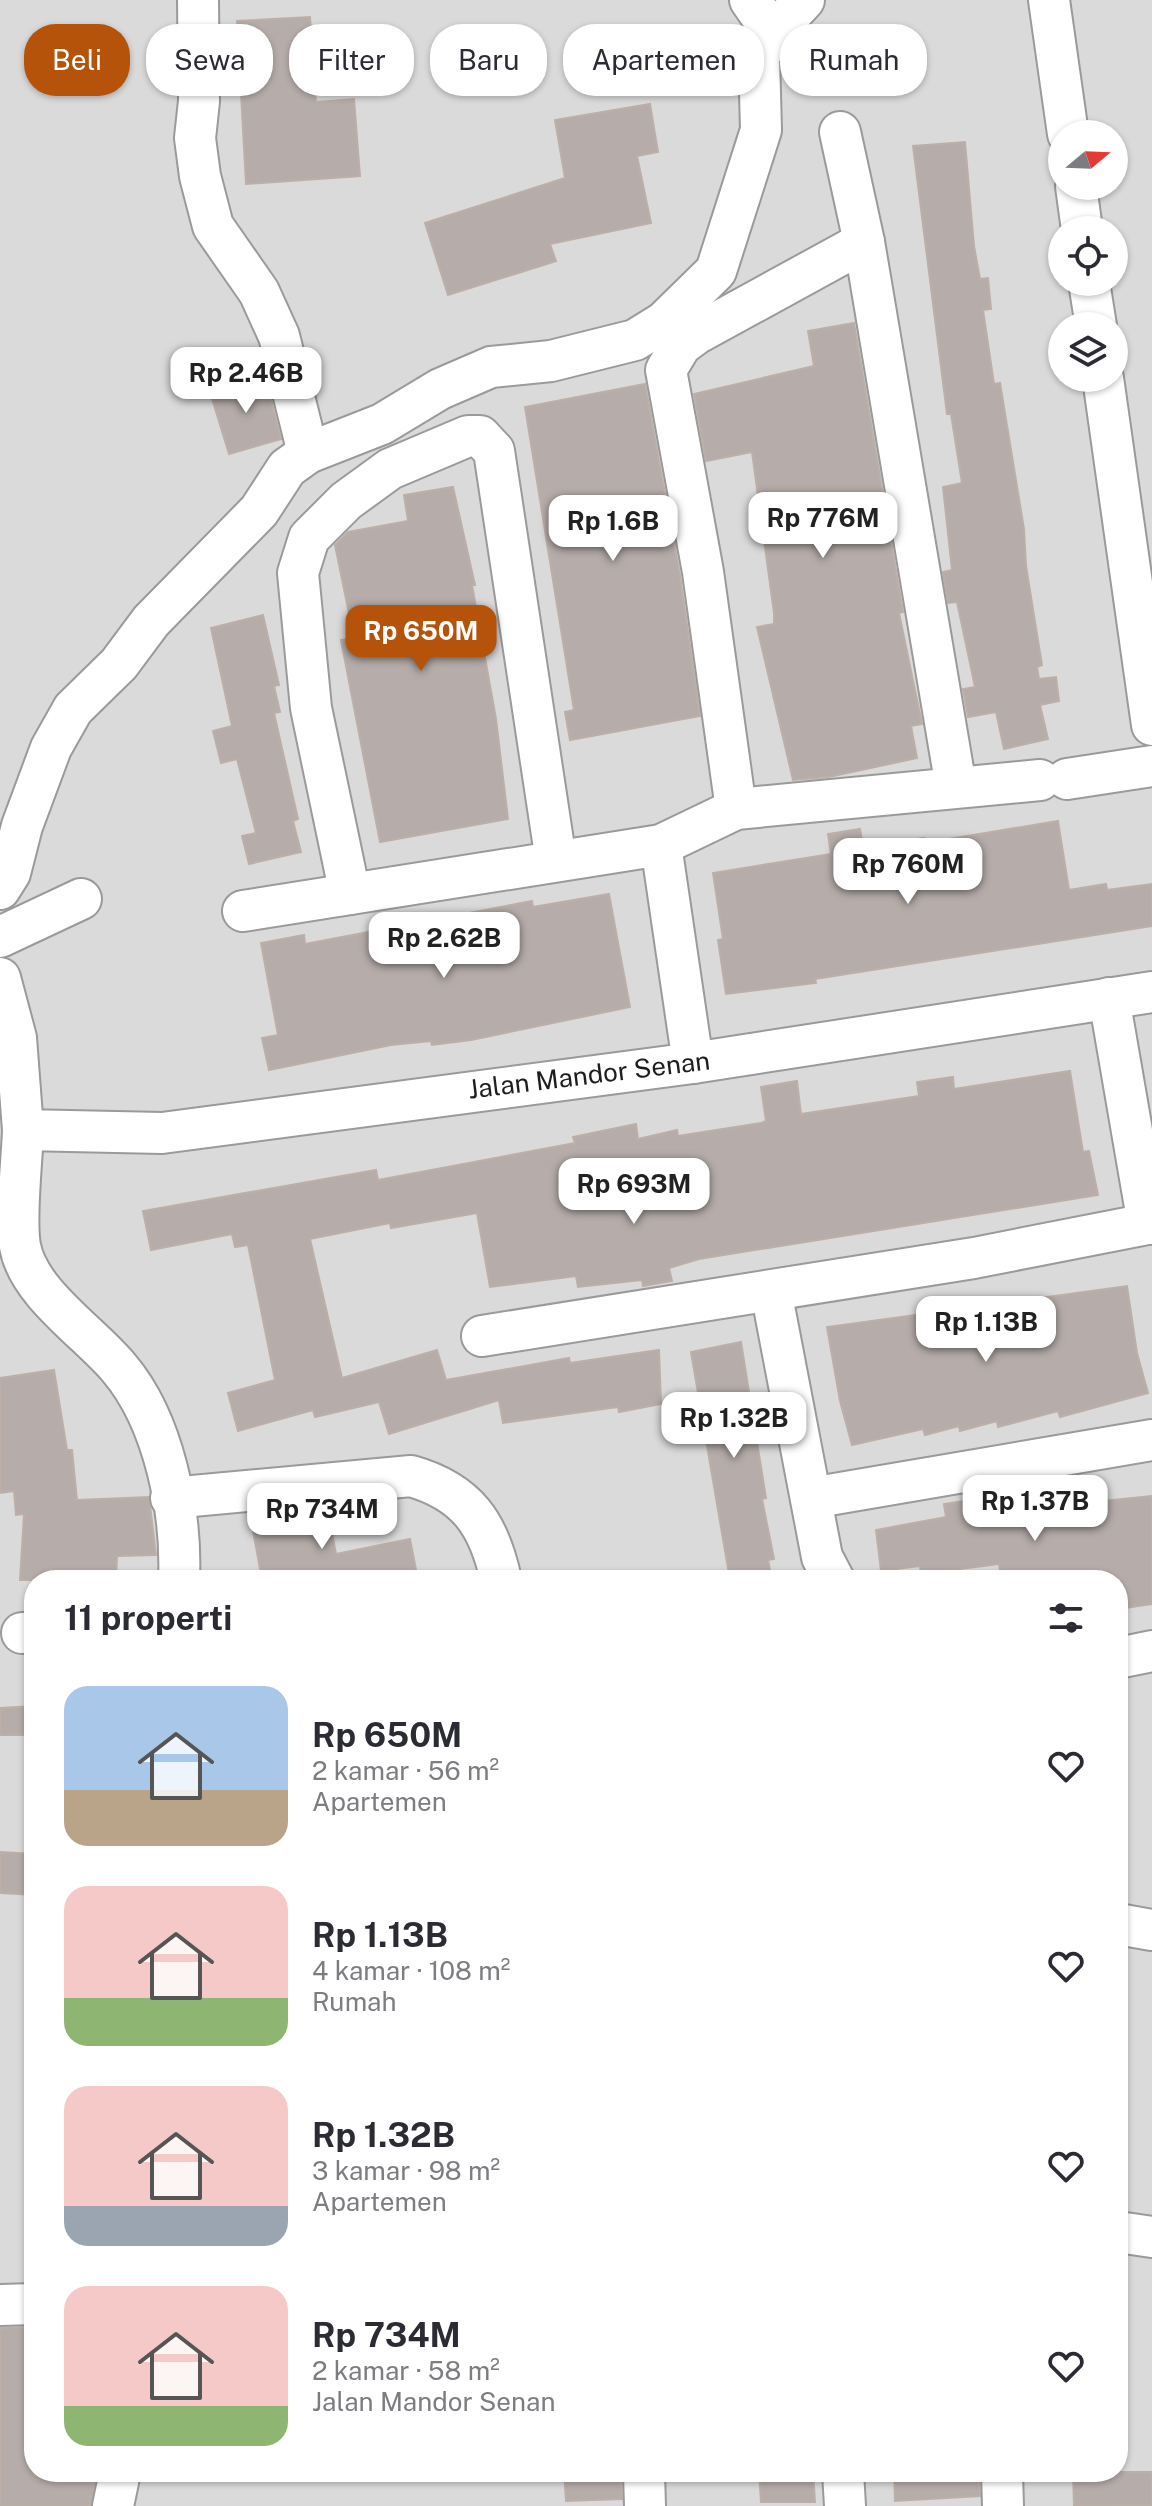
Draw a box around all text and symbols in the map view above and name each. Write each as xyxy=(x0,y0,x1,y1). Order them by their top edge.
chip: Beli xyxy=(24,24,130,96)
chip: Sewa xyxy=(146,24,273,96)
chip: Filter xyxy=(289,24,414,96)
chip: Baru xyxy=(430,24,547,96)
chip: Apartemen xyxy=(563,24,764,96)
chip: Rumah xyxy=(780,24,927,96)
north arrow xyxy=(1048,120,1128,200)
map controls xyxy=(1048,120,1128,392)
button: locate xyxy=(1048,216,1128,296)
button: layers xyxy=(1048,312,1128,392)
pin: Rp 2.46B xyxy=(163,347,329,415)
text: Rp 2.46B xyxy=(188,357,304,388)
pin: Rp 776M xyxy=(749,492,897,560)
pin: Rp 1.6B xyxy=(539,495,687,563)
text: Rp 776M xyxy=(766,502,880,533)
text: Rp 1.6B xyxy=(567,505,659,536)
pin: Rp 650M xyxy=(347,605,495,673)
text: Rp 650M xyxy=(364,615,478,646)
pin: Rp 760M xyxy=(834,838,982,906)
text: Rp 760M xyxy=(851,848,965,879)
pin: Rp 2.62B xyxy=(361,912,527,980)
text: Rp 2.62B xyxy=(387,922,501,953)
street label: Jalan Mandor Senan xyxy=(466,1044,712,1105)
pin: Rp 693M xyxy=(560,1158,708,1226)
text: Rp 693M xyxy=(577,1168,691,1199)
pin: Rp 1.13B xyxy=(903,1296,1069,1364)
text: Rp 1.13B xyxy=(934,1306,1038,1337)
pin: Rp 1.32B xyxy=(651,1392,817,1460)
text: Rp 1.32B xyxy=(679,1402,789,1433)
pin: Rp 1.37B xyxy=(952,1475,1118,1543)
pin: Rp 734M xyxy=(248,1483,396,1551)
text: Rp 1.37B xyxy=(981,1485,1089,1516)
text: Rp 734M xyxy=(265,1493,379,1524)
icon: filters xyxy=(1044,1596,1088,1640)
text: 11 properti xyxy=(64,1598,232,1638)
text: Rp 650M xyxy=(312,1715,462,1755)
icon: home xyxy=(128,1718,224,1814)
icon: heart xyxy=(1044,1744,1088,1788)
text: 2 kamar · 56 m² xyxy=(312,1755,499,1786)
text: Apartemen xyxy=(312,1786,447,1817)
text: Rp 1.13B xyxy=(312,1915,448,1955)
icon: home xyxy=(128,1918,224,2014)
icon: heart xyxy=(1044,1944,1088,1988)
text: 4 kamar · 108 m² xyxy=(312,1955,510,1986)
text: Rumah xyxy=(312,1986,396,2017)
text: Rp 1.32B xyxy=(312,2115,455,2155)
icon: home xyxy=(128,2118,224,2214)
icon: heart xyxy=(1044,2144,1088,2188)
text: 3 kamar · 98 m² xyxy=(312,2155,500,2186)
text: Apartemen xyxy=(312,2186,447,2217)
text: Rp 734M xyxy=(312,2315,461,2355)
icon: home xyxy=(128,2318,224,2414)
icon: heart xyxy=(1044,2344,1088,2388)
text: 2 kamar · 58 m² xyxy=(312,2355,500,2386)
text: Jalan Mandor Senan xyxy=(312,2386,555,2417)

